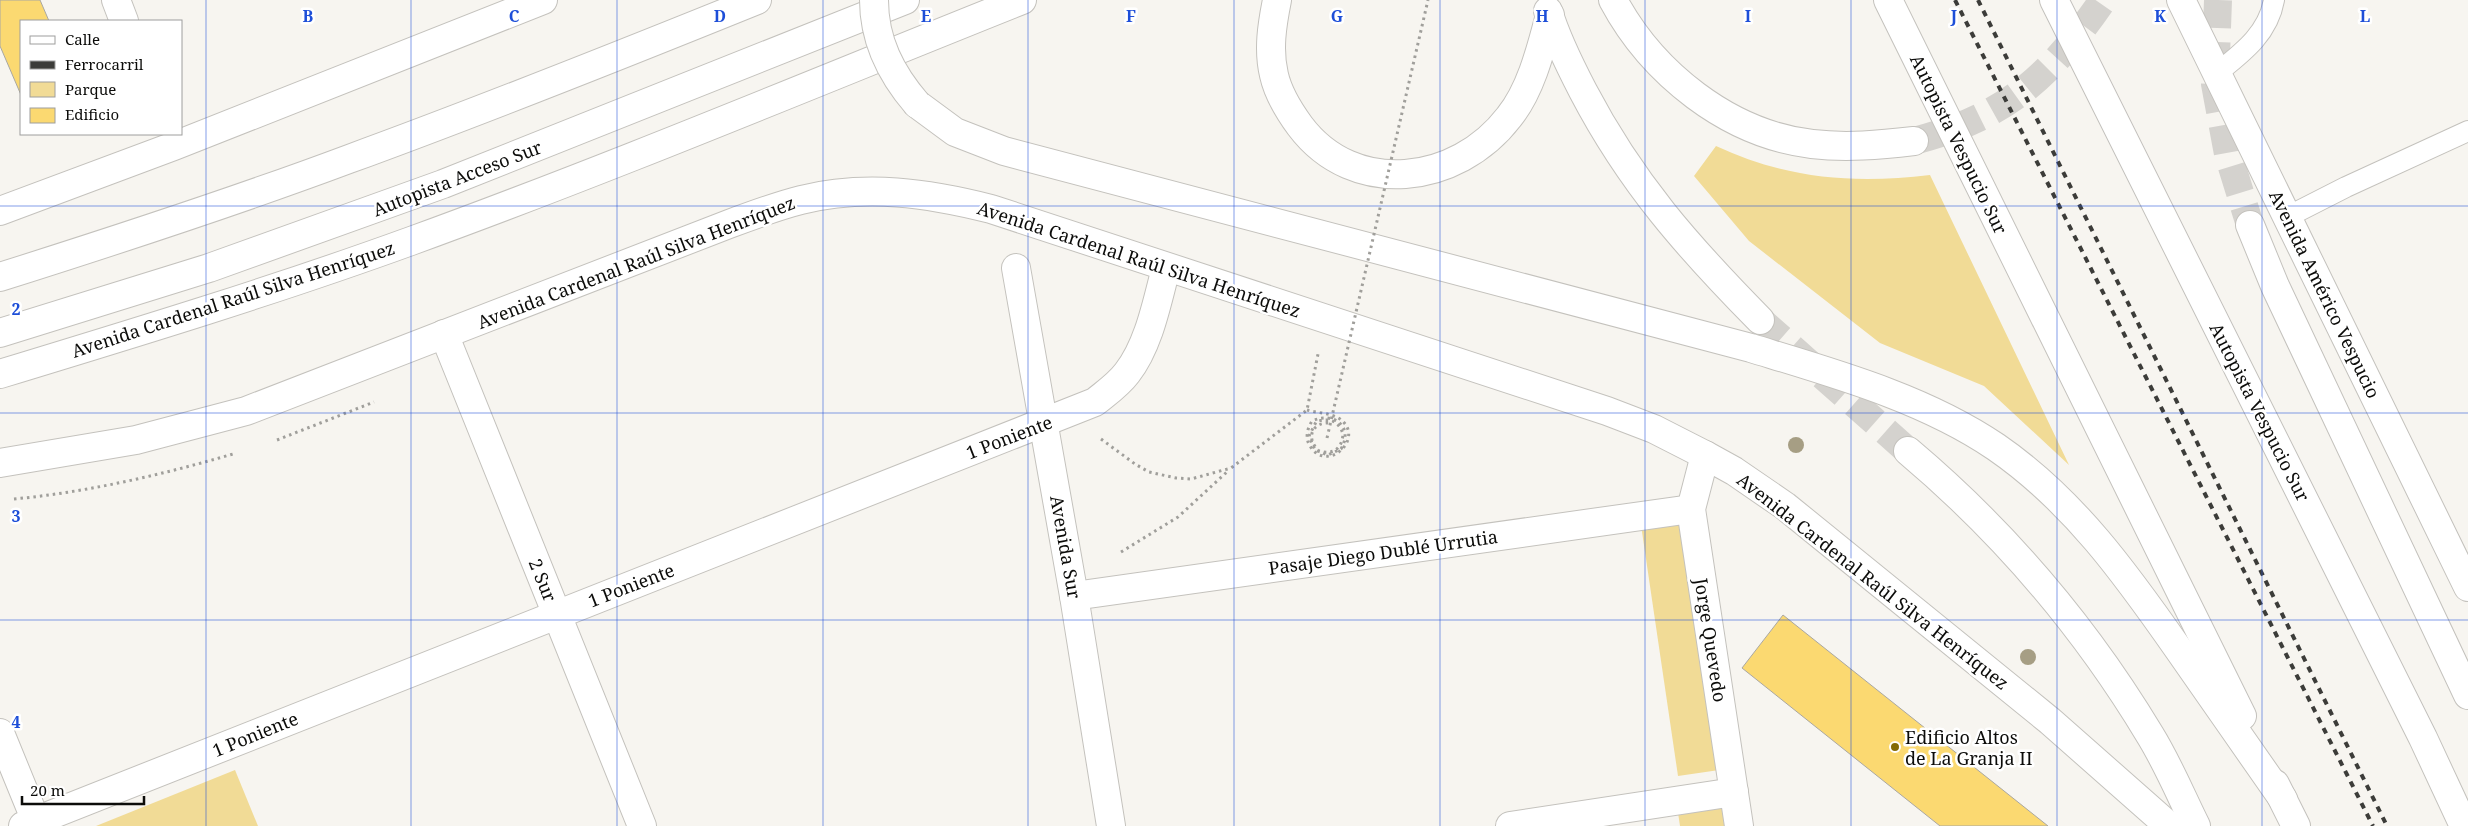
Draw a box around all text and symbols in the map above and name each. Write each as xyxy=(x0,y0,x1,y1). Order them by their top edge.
text: B xyxy=(303,5,314,27)
text: C xyxy=(509,5,520,27)
text: D xyxy=(714,5,726,27)
text: E xyxy=(921,5,931,27)
text: F xyxy=(1126,5,1136,27)
text: G xyxy=(1331,5,1343,27)
text: H xyxy=(1535,5,1549,27)
text: I xyxy=(1745,5,1751,27)
text: J xyxy=(1950,5,1958,27)
text: K xyxy=(2154,5,2166,27)
text: L xyxy=(2360,5,2370,27)
legend xyxy=(20,20,182,135)
text: Calle xyxy=(65,29,100,49)
street label: Autopista Vespucio Sur xyxy=(1905,50,2013,238)
text: Ferrocarril xyxy=(65,54,144,74)
text: Parque xyxy=(65,79,116,99)
text: Edificio xyxy=(65,104,119,124)
street label: Autopista Acceso Sur xyxy=(369,135,545,221)
street label: Avenida Américo Vespucio xyxy=(2264,186,2386,402)
street label: Avenida Cardenal Raúl Silva Henríquez xyxy=(474,190,798,334)
street label: Avenida Cardenal Raúl Silva Henríquez xyxy=(974,195,1304,323)
street label: Avenida Cardenal Raúl Silva Henríquez xyxy=(68,235,398,363)
text: 2 xyxy=(11,298,21,320)
street label: Autopista Vespucio Sur xyxy=(2205,319,2316,506)
street label: 1 Poniente xyxy=(962,410,1056,464)
street label: Avenida Cardenal Raúl Silva Henríquez xyxy=(1732,467,2014,695)
street label: Avenida Sur xyxy=(1045,493,1087,601)
text: 3 xyxy=(11,505,21,527)
street label: Pasaje Diego Dublé Urrutia xyxy=(1267,524,1499,580)
street label: 2 Sur xyxy=(524,555,563,606)
street label: 1 Poniente xyxy=(584,558,678,612)
street label: Jorge Quevedo xyxy=(1689,575,1733,704)
street label: 1 Poniente xyxy=(209,706,301,762)
text: 4 xyxy=(11,711,21,733)
place label: Edificio Altos de La Granja II xyxy=(1905,725,2033,770)
marker: Edificio Altos de La Granja II xyxy=(1889,741,1901,753)
scale bar xyxy=(22,774,145,806)
text: 20 m xyxy=(30,780,65,800)

